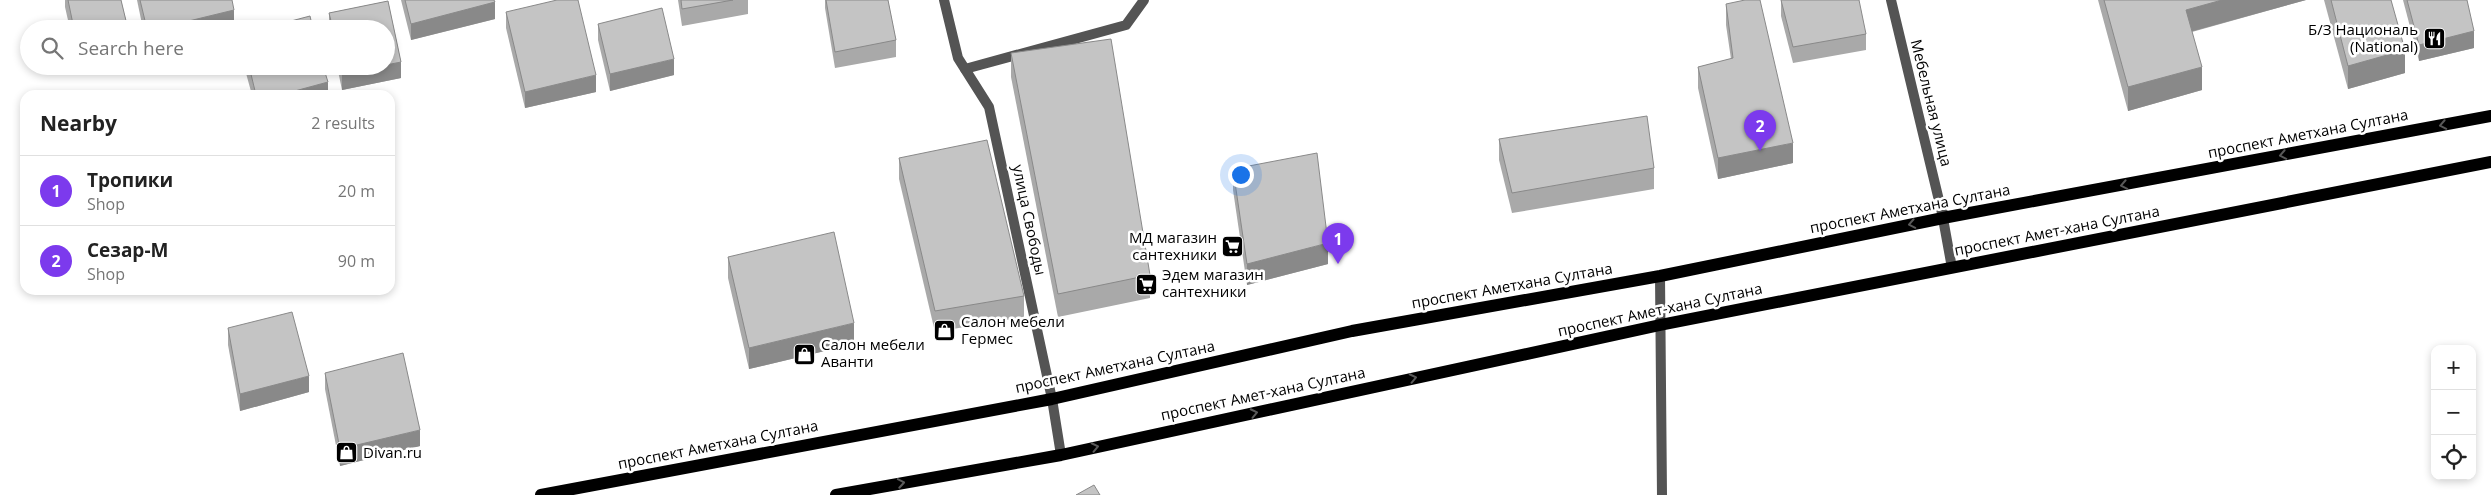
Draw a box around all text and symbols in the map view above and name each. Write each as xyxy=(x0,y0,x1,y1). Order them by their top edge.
place label: Б/З Националь (National) xyxy=(2308,19,2418,56)
search box xyxy=(20,20,395,75)
restaurant icon: Б/З Националь (National) xyxy=(2422,27,2446,51)
icon: search xyxy=(38,34,66,62)
text: Search here xyxy=(78,35,184,61)
street label: Мебельная улица xyxy=(1907,37,1957,168)
street label: проспект Аметхана Султана xyxy=(2206,104,2410,162)
text: Nearby xyxy=(40,109,117,137)
pin: 2 xyxy=(1744,110,1776,151)
text: 2 results xyxy=(311,112,375,134)
one-way arrow xyxy=(2439,120,2447,130)
one-way arrow xyxy=(2279,149,2288,160)
your location xyxy=(1228,162,1254,188)
street label: улица Свободы xyxy=(1009,163,1051,277)
text: Тропики xyxy=(87,167,173,193)
street label: проспект Аметхана Султана xyxy=(1808,179,2012,237)
one-way arrow xyxy=(2119,179,2128,189)
text: 1 xyxy=(51,180,61,202)
text: 20 m xyxy=(338,180,375,202)
text: Shop xyxy=(87,193,125,215)
street label: проспект Амет-хана Султана xyxy=(1953,200,2161,260)
one-way arrow xyxy=(1908,219,1917,229)
pin: 1 xyxy=(1322,223,1354,264)
place label: МД магазин сантехники xyxy=(1129,227,1217,264)
supermarket icon: МД магазин сантехники xyxy=(1221,235,1245,259)
text: Сезар-М xyxy=(87,237,168,263)
text: 2 xyxy=(51,250,61,272)
text: 90 m xyxy=(338,250,375,272)
street label: проспект Аметхана Султана xyxy=(1410,257,1614,313)
text: Shop xyxy=(87,263,125,285)
place label: Эдем магазин сантехники xyxy=(1162,264,1264,301)
supermarket icon: Эдем магазин сантехники xyxy=(1134,272,1158,296)
street label: проспект Амет-хана Султана xyxy=(1556,278,1764,340)
place label: Салон мебели Гермес xyxy=(961,311,1065,348)
shop icon: Салон мебели Гермес xyxy=(933,319,957,343)
place label: Салон мебели Аванти xyxy=(821,334,925,371)
street label: проспект Аметхана Султана xyxy=(1013,335,1217,397)
shop icon: Салон мебели Аванти xyxy=(793,342,817,366)
map controls xyxy=(2431,345,2476,480)
button: + xyxy=(2431,345,2476,390)
street label: проспект Амет-хана Султана xyxy=(1159,362,1367,424)
one-way arrow xyxy=(1409,374,1418,384)
button: − xyxy=(2431,390,2476,435)
one-way arrow xyxy=(1250,408,1259,419)
street label: проспект Аметхана Султана xyxy=(616,415,820,473)
button: locate xyxy=(2431,435,2476,480)
shop icon: Divan.ru xyxy=(335,441,359,465)
place label: Divan.ru xyxy=(363,442,422,462)
one-way arrow xyxy=(1091,442,1100,453)
one-way arrow xyxy=(897,479,906,489)

